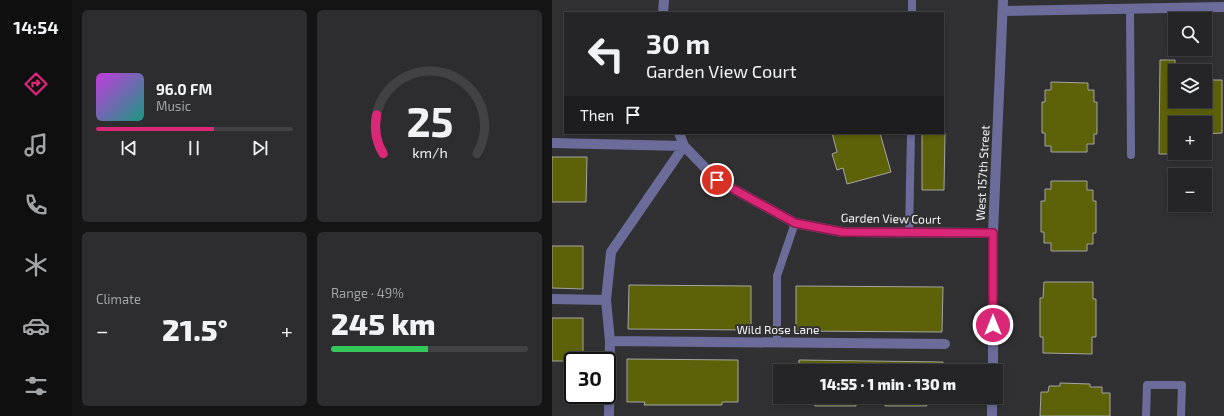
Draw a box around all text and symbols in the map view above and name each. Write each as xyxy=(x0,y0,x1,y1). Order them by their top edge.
map controls xyxy=(1168,12,1212,212)
button: search xyxy=(1168,12,1212,56)
text: 14:54 xyxy=(13,16,59,38)
text: 30 m xyxy=(646,26,710,60)
icon: left xyxy=(580,28,632,80)
text: Garden View Court xyxy=(646,60,797,82)
button: layers xyxy=(1168,64,1212,108)
icon: directions xyxy=(22,70,50,98)
text: 96.0 FM xyxy=(156,80,212,98)
text: 25 xyxy=(406,95,453,145)
text: Music xyxy=(156,98,191,114)
icon: arrive xyxy=(622,104,644,126)
text: Then xyxy=(580,106,614,124)
button: + xyxy=(1168,116,1212,160)
street label: West 157th Street xyxy=(973,124,992,221)
icon: music xyxy=(22,131,50,159)
icon: previous xyxy=(118,137,140,159)
icon: pause xyxy=(183,137,205,159)
icon: next xyxy=(249,137,271,159)
text: km/h xyxy=(412,143,447,160)
pin xyxy=(700,163,734,197)
button: − xyxy=(1168,168,1212,212)
icon: arrive xyxy=(706,169,728,191)
icon: phone xyxy=(22,191,50,219)
street label: Garden View Court xyxy=(841,210,942,226)
icon: climate xyxy=(22,251,50,279)
text: Range · 49% xyxy=(331,285,404,301)
text: Climate xyxy=(96,291,141,307)
position arrow xyxy=(972,304,1014,346)
text: 245 km xyxy=(331,305,436,341)
text: 21.5° xyxy=(162,311,228,347)
icon: car xyxy=(22,312,50,340)
text: − xyxy=(96,317,109,343)
text: + xyxy=(281,317,293,343)
street label: Wild Rose Lane xyxy=(736,322,820,336)
speed limit sign: 30 xyxy=(564,352,616,404)
icon: filters xyxy=(22,372,50,400)
text: 14:55 · 1 min · 130 m xyxy=(820,375,956,393)

